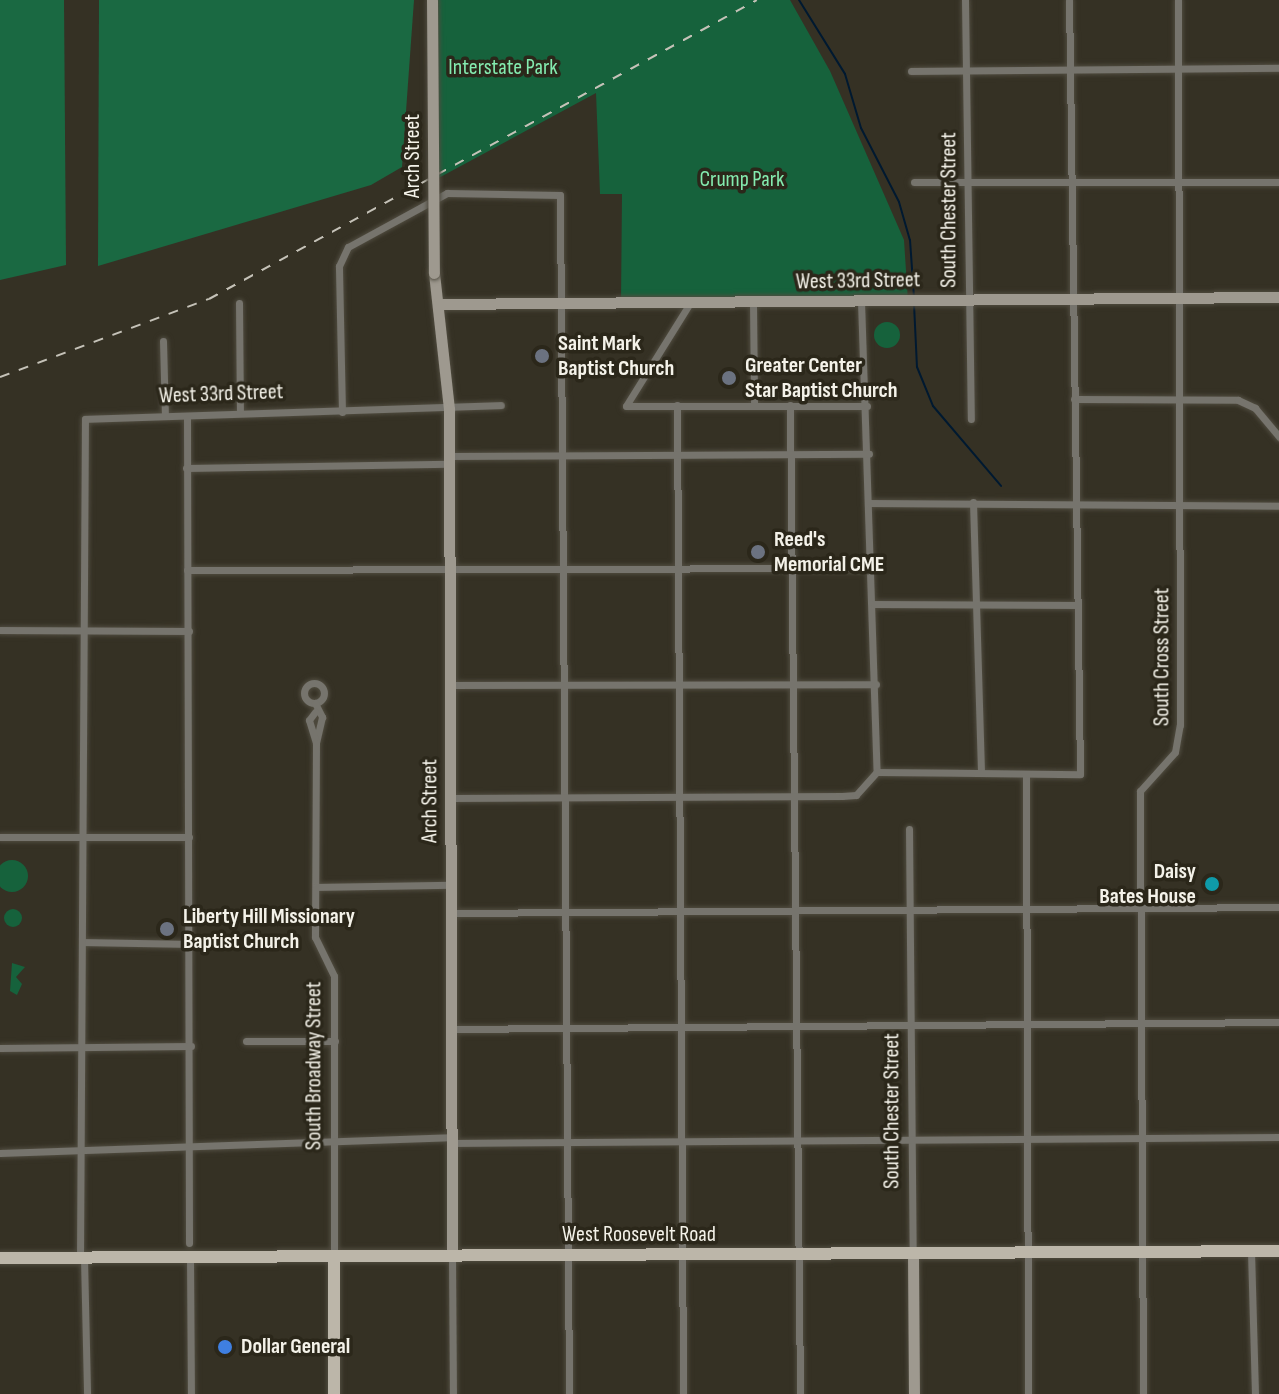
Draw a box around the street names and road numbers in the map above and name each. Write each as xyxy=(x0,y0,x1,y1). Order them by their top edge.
street label: Arch Street xyxy=(400,114,426,198)
street label: South Chester Street xyxy=(936,132,962,288)
street label: West 33rd Street xyxy=(796,267,920,295)
street label: West 33rd Street xyxy=(158,379,284,409)
street label: South Cross Street xyxy=(1149,588,1175,726)
street label: Arch Street xyxy=(417,759,443,843)
street label: South Broadway Street xyxy=(301,982,327,1150)
street label: South Chester Street xyxy=(879,1033,905,1189)
street label: West Roosevelt Road xyxy=(562,1222,716,1248)

